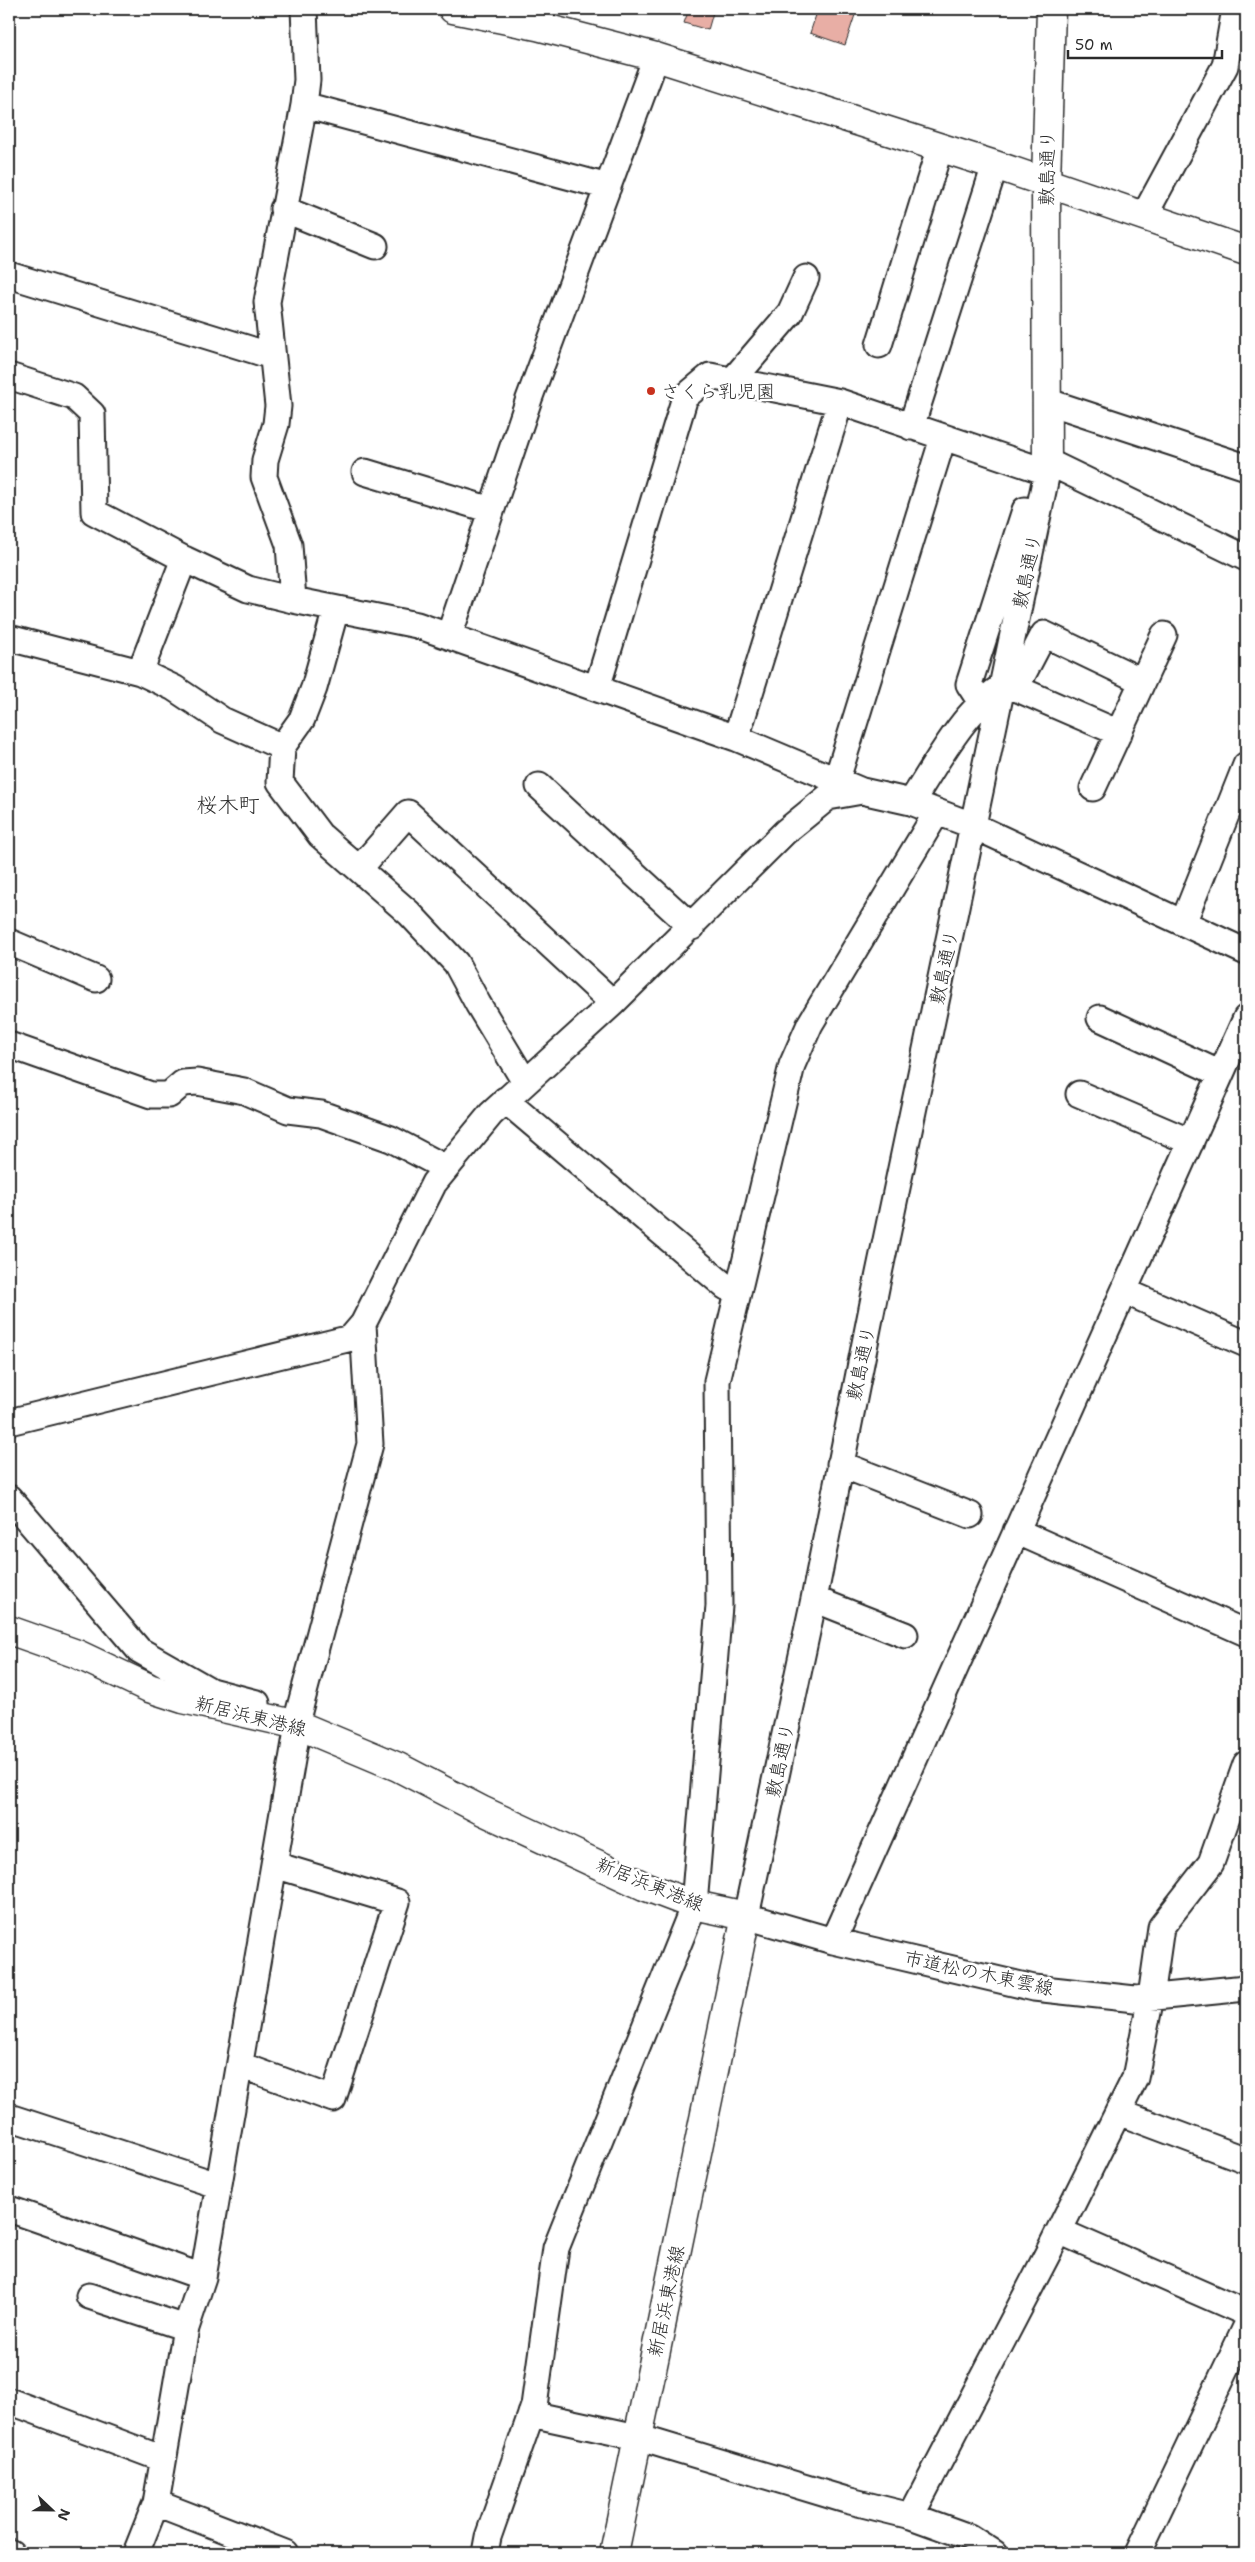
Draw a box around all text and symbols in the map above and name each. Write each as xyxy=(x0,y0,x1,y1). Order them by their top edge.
scale bar xyxy=(1068,28,1221,60)
text: 50 m xyxy=(1075,35,1113,55)
street label: 敷島通り xyxy=(1034,130,1060,206)
place label: さくら乳児園 xyxy=(661,379,775,404)
marker: さくら乳児園 xyxy=(645,385,657,397)
street label: 敷島通り xyxy=(1007,531,1047,611)
district label: 桜木町 xyxy=(197,791,260,819)
street label: 敷島通り xyxy=(924,927,964,1007)
street label: 敷島通り xyxy=(841,1323,881,1403)
street label: 新居浜東港線 xyxy=(193,1690,309,1742)
street label: 敷島通り xyxy=(760,1720,800,1800)
street label: 新居浜東港線 xyxy=(592,1851,708,1917)
street label: 市道松の木東雲線 xyxy=(902,1945,1056,2001)
street label: 新居浜東港線 xyxy=(642,2243,690,2359)
north arrow xyxy=(28,2484,78,2534)
text: N xyxy=(54,2506,74,2523)

